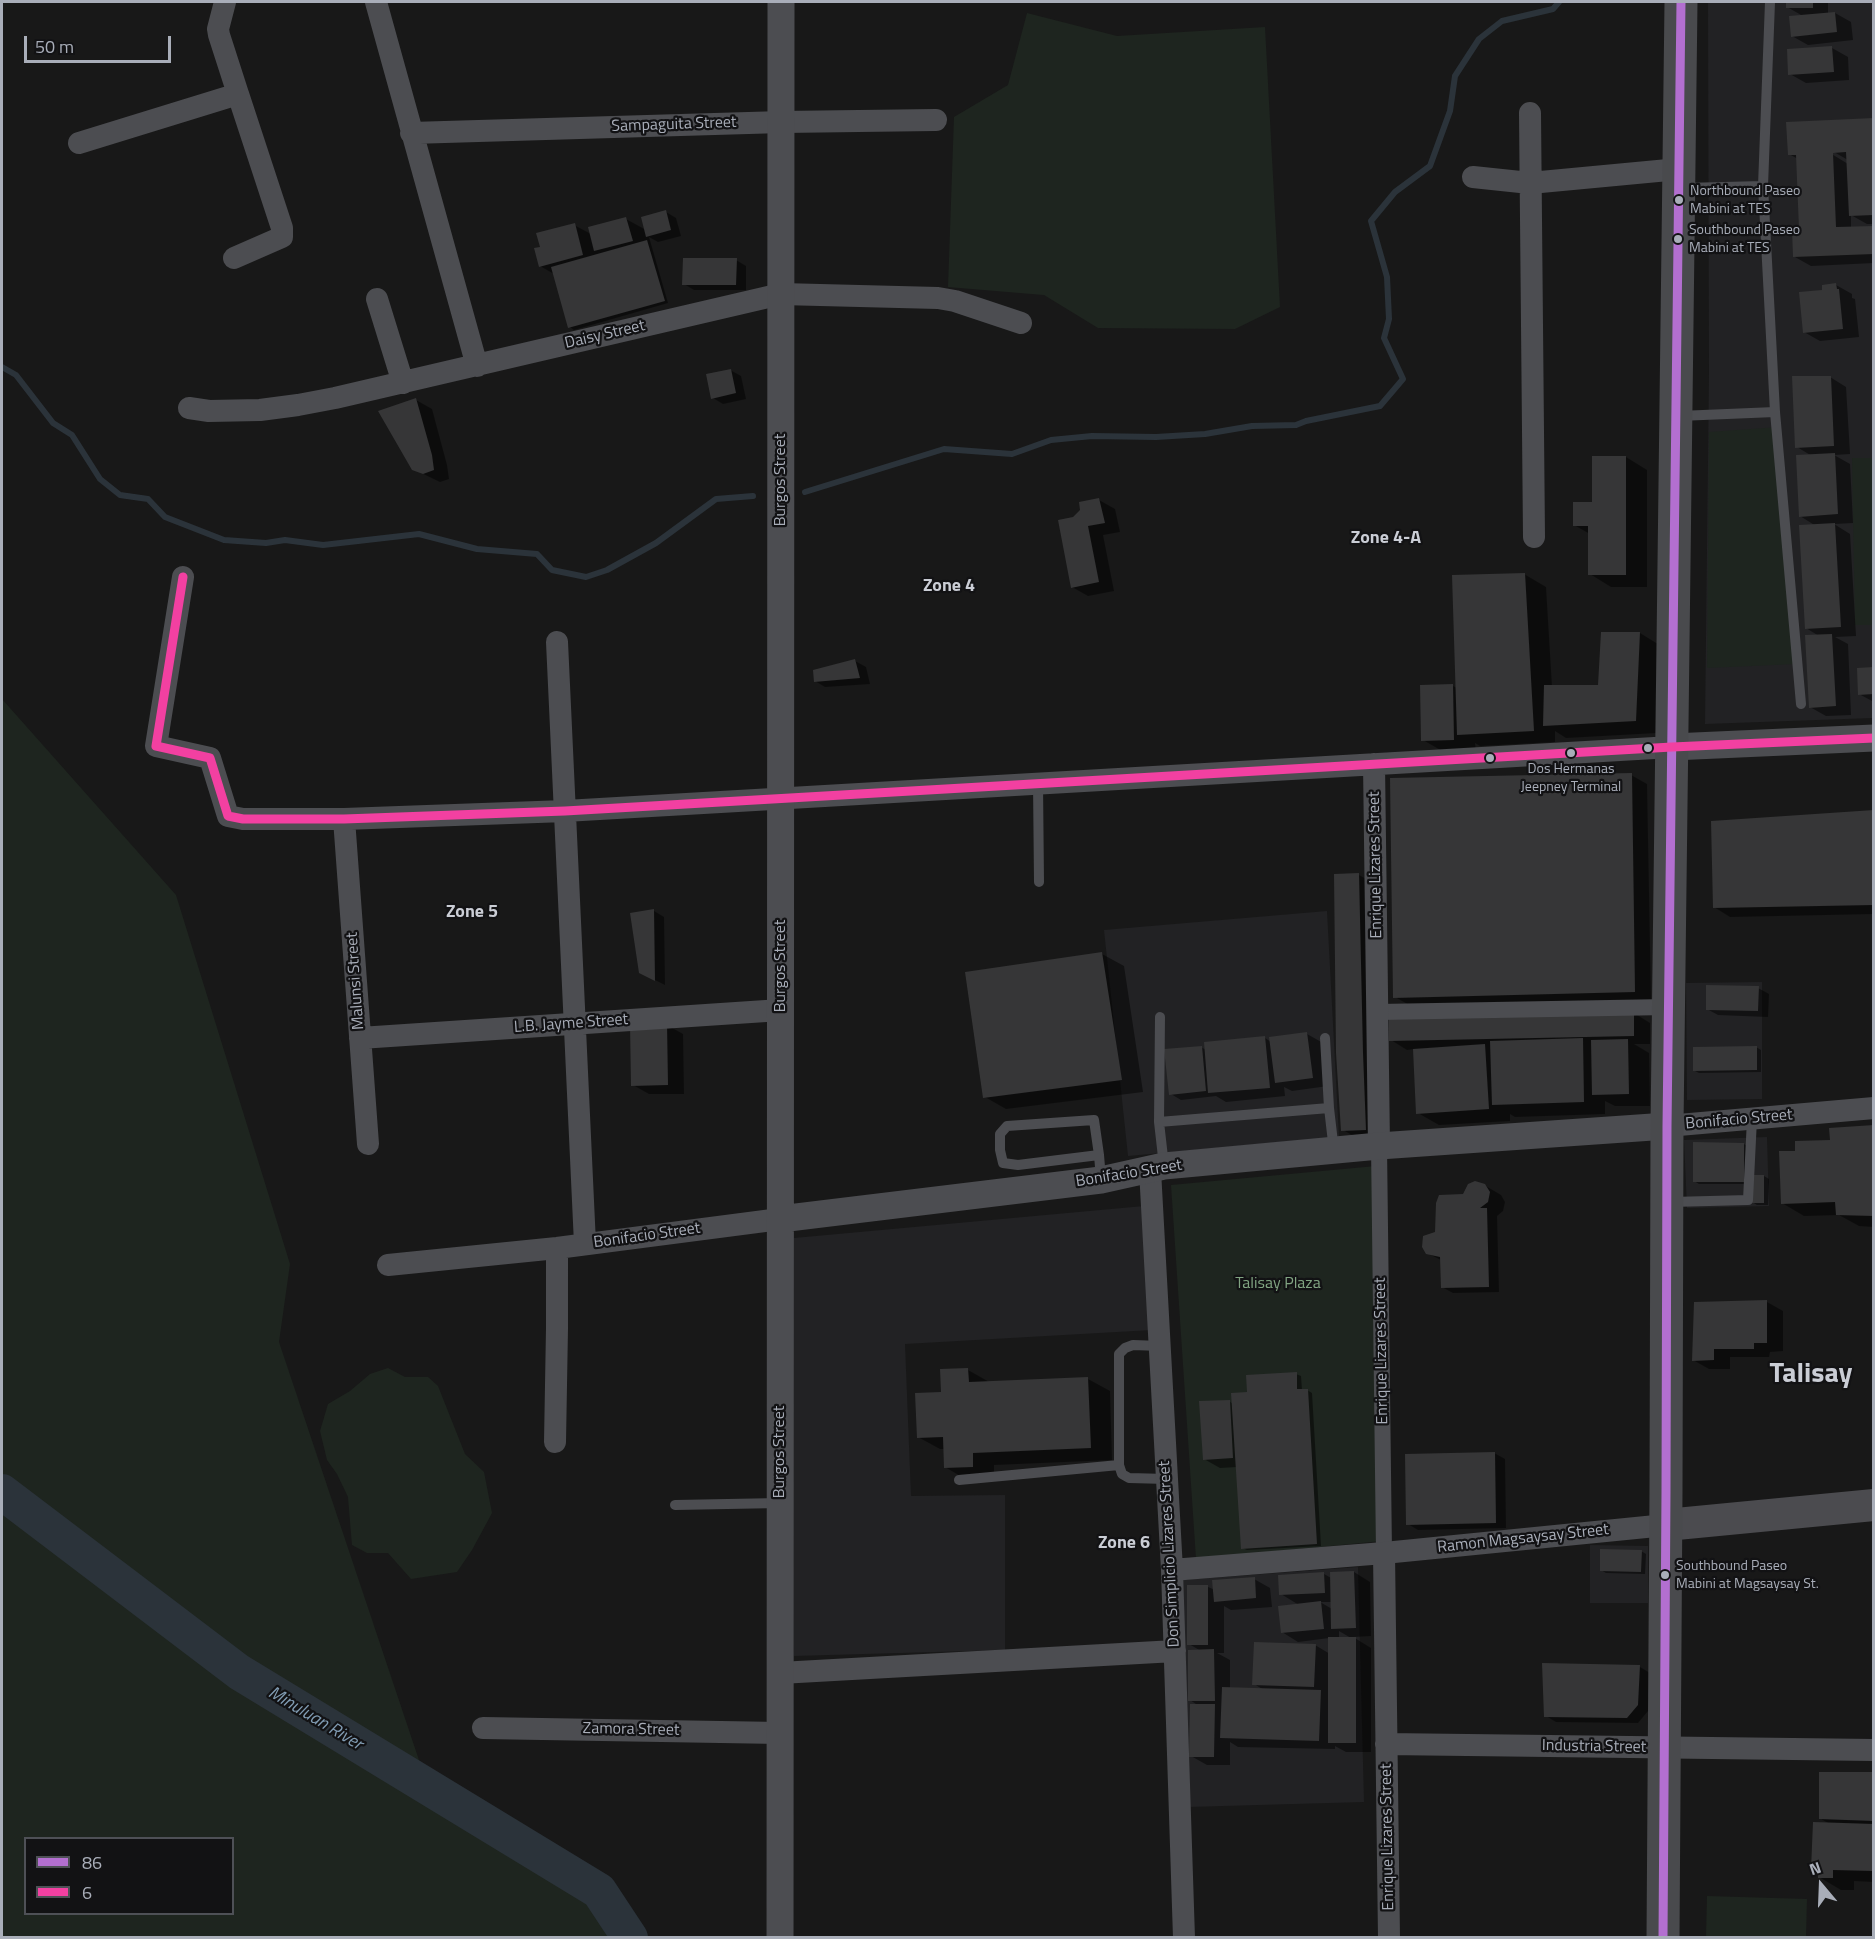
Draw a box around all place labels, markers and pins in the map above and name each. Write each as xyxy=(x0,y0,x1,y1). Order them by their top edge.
place label: Northbound Paseo Mabini at TES xyxy=(1690,184,1800,216)
marker: Northbound Paseo Mabini at TES xyxy=(1673,194,1685,206)
place label: Southbound Paseo Mabini at TES xyxy=(1689,223,1800,256)
marker: Southbound Paseo Mabini at TES xyxy=(1672,233,1684,245)
unlabelled marker xyxy=(1642,742,1654,754)
marker: Dos Hermanas Jeepney Terminal xyxy=(1565,747,1577,759)
unlabelled marker xyxy=(1484,752,1496,764)
place label: Dos Hermanas Jeepney Terminal xyxy=(1521,762,1621,795)
place label: Southbound Paseo Mabini at Magsaysay St. xyxy=(1676,1559,1819,1592)
marker: Southbound Paseo Mabini at Magsaysay St. xyxy=(1659,1569,1671,1581)

